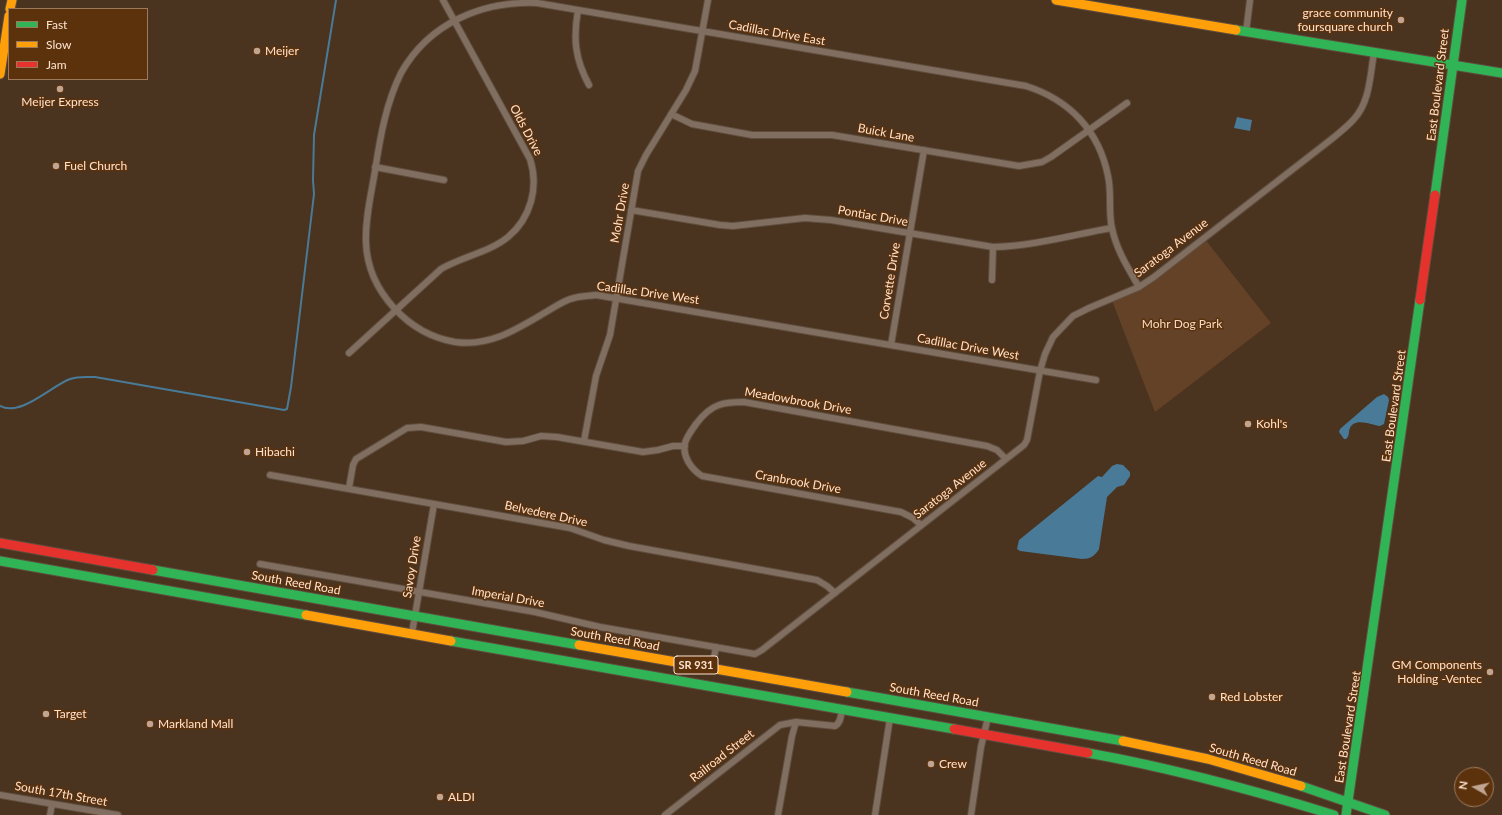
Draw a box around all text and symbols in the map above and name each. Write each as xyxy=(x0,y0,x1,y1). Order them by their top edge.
place label: grace community foursquare church xyxy=(1297,6,1393,34)
legend xyxy=(8,8,148,80)
marker: grace community foursquare church xyxy=(1396,15,1406,25)
text: Fast xyxy=(46,17,67,32)
street label: Cadillac Drive East xyxy=(727,17,827,49)
street label: East Boulevard Street xyxy=(1424,28,1452,142)
text: Slow xyxy=(46,37,71,52)
place label: Meijer xyxy=(265,44,299,58)
marker: Meijer xyxy=(252,46,262,56)
text: Jam xyxy=(46,57,67,72)
marker: Meijer Express xyxy=(55,84,65,94)
place label: Meijer Express xyxy=(21,95,99,109)
street label: Olds Drive xyxy=(507,102,545,158)
street label: Buick Lane xyxy=(857,121,915,145)
place label: Fuel Church xyxy=(64,159,127,173)
marker: Fuel Church xyxy=(51,161,61,171)
street label: Mohr Drive xyxy=(608,182,632,244)
street label: Pontiac Drive xyxy=(837,203,909,229)
street label: Saratoga Avenue xyxy=(1131,216,1211,280)
street label: Corvette Drive xyxy=(877,242,903,320)
street label: Cadillac Drive West xyxy=(596,279,700,307)
park label: Mohr Dog Park xyxy=(1142,317,1222,331)
street label: Cadillac Drive West xyxy=(916,331,1020,363)
street label: East Boulevard Street xyxy=(1379,349,1409,463)
street label: Meadowbrook Drive xyxy=(743,385,853,417)
place label: Kohl's xyxy=(1256,417,1287,431)
marker: Kohl's xyxy=(1243,419,1253,429)
place label: Hibachi xyxy=(255,445,295,459)
marker: Hibachi xyxy=(242,447,252,457)
street label: Saratoga Avenue xyxy=(911,456,989,522)
street label: Cranbrook Drive xyxy=(754,467,842,497)
street label: Belvedere Drive xyxy=(503,498,589,530)
street label: Savoy Drive xyxy=(400,535,424,599)
street label: South Reed Road xyxy=(250,568,342,598)
street label: Imperial Drive xyxy=(470,583,546,611)
street label: South Reed Road xyxy=(569,624,661,654)
road number: SR 931 xyxy=(674,656,718,674)
place label: GM Components Holding -Ventec xyxy=(1392,658,1482,686)
marker: GM Components Holding -Ventec xyxy=(1485,667,1495,677)
street label: East Boulevard Street xyxy=(1332,670,1364,784)
street label: South Reed Road xyxy=(888,680,980,710)
place label: Red Lobster xyxy=(1220,690,1283,704)
marker: Red Lobster xyxy=(1207,692,1217,702)
place label: Target xyxy=(54,707,87,721)
marker: Target xyxy=(41,709,51,719)
place label: Markland Mall xyxy=(158,717,233,731)
marker: Markland Mall xyxy=(145,719,155,729)
street label: Railroad Street xyxy=(687,727,757,785)
street label: South Reed Road xyxy=(1208,741,1298,779)
place label: Crew xyxy=(939,757,967,771)
marker: Crew xyxy=(926,759,936,769)
north arrow xyxy=(1454,767,1494,807)
street label: South 17th Street xyxy=(14,779,108,809)
text: N xyxy=(1456,780,1470,790)
place label: ALDI xyxy=(448,790,475,804)
marker: ALDI xyxy=(435,792,445,802)

